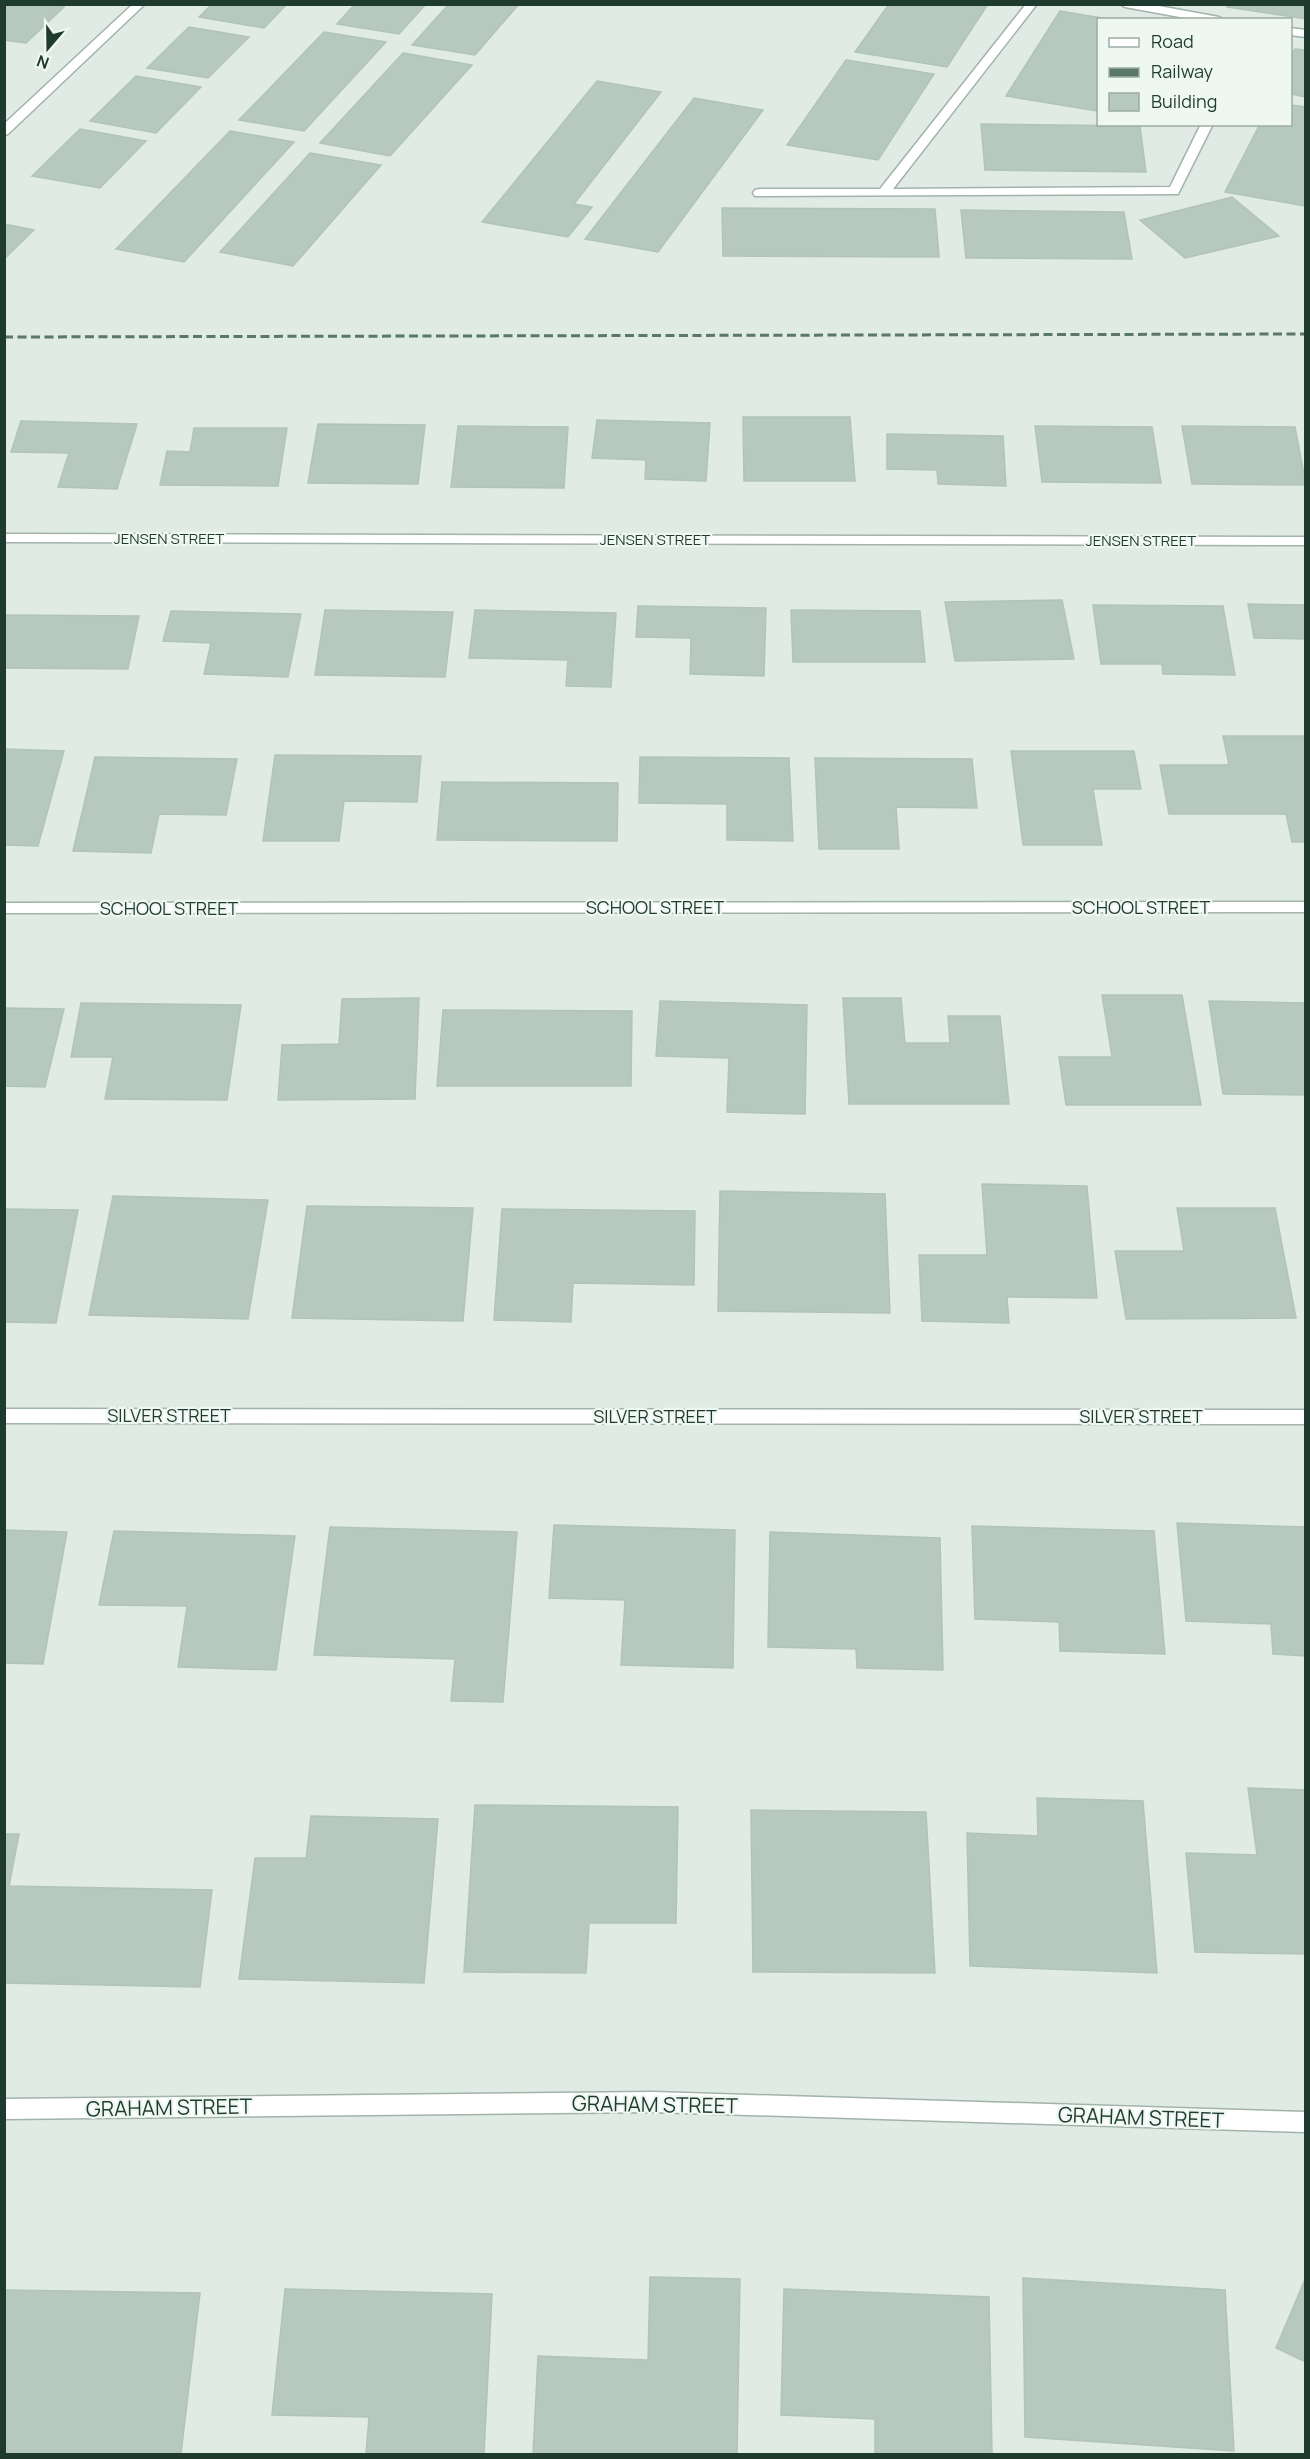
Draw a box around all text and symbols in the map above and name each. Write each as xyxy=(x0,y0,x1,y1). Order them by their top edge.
north arrow xyxy=(18,18,78,78)
legend xyxy=(1097,18,1292,126)
text: Road xyxy=(1151,29,1194,53)
text: N xyxy=(34,50,52,74)
text: Railway xyxy=(1151,59,1213,83)
text: Building xyxy=(1151,89,1217,113)
street label: JENSEN STREET xyxy=(114,528,224,549)
street label: JENSEN STREET xyxy=(600,529,710,550)
street label: JENSEN STREET xyxy=(1086,530,1196,551)
street label: SCHOOL STREET xyxy=(586,895,725,919)
street label: SCHOOL STREET xyxy=(1072,895,1211,919)
street label: SCHOOL STREET xyxy=(100,896,239,920)
street label: SILVER STREET xyxy=(107,1403,231,1427)
street label: SILVER STREET xyxy=(593,1404,717,1428)
street label: SILVER STREET xyxy=(1079,1404,1203,1428)
street label: GRAHAM STREET xyxy=(572,2089,739,2119)
street label: GRAHAM STREET xyxy=(86,2092,253,2122)
street label: GRAHAM STREET xyxy=(1058,2100,1225,2134)

